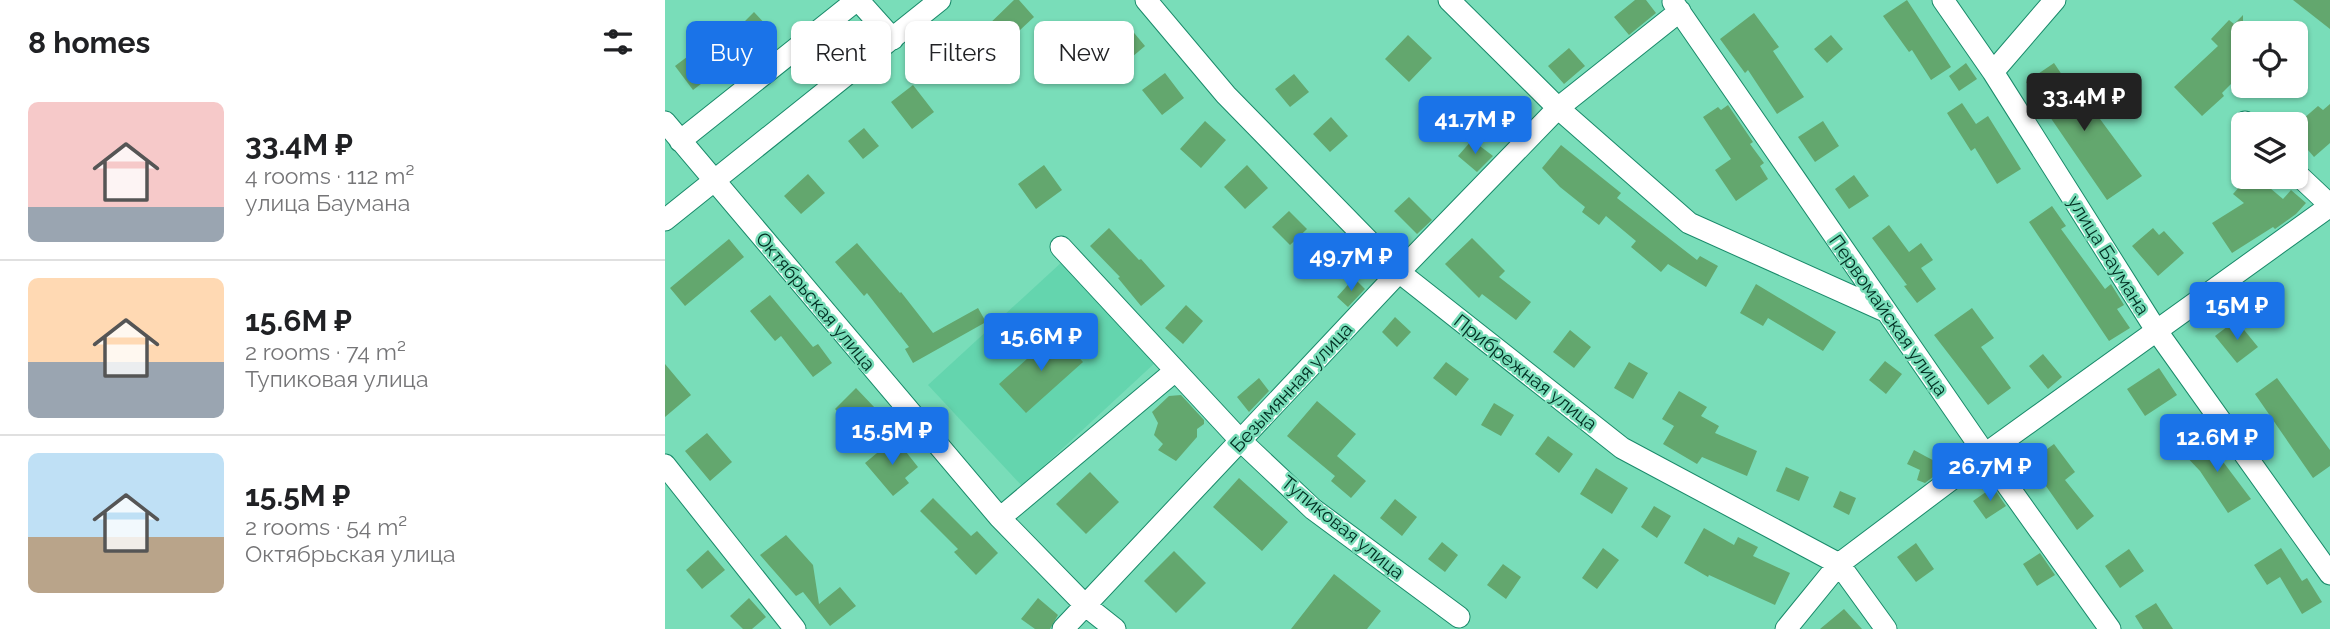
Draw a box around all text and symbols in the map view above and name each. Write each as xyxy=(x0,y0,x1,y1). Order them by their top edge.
chip: Buy xyxy=(686,21,777,84)
chip: Rent xyxy=(791,21,891,84)
chip: Filters xyxy=(905,21,1020,84)
chip: New xyxy=(1034,21,1134,84)
map controls xyxy=(2231,21,2308,189)
button: locate xyxy=(2231,21,2308,98)
icon: filters xyxy=(599,23,637,61)
text: 8 homes xyxy=(28,25,150,60)
pin: 33.4M ₽ xyxy=(2019,74,2149,133)
text: 33.4M ₽ xyxy=(2043,82,2125,109)
pin: 41.7M ₽ xyxy=(1410,96,1540,156)
text: 41.7M ₽ xyxy=(1435,105,1515,132)
button: layers xyxy=(2231,112,2308,189)
text: 33.4M ₽ xyxy=(245,127,353,162)
icon: home xyxy=(84,130,168,214)
text: 4 rooms · 112 m² xyxy=(245,162,414,189)
text: улица Баумана xyxy=(245,189,410,216)
street label: улица Баумана xyxy=(2064,191,2154,319)
street label: Октябрьская улица xyxy=(752,227,880,375)
street label: Первомайская улица xyxy=(1825,230,1953,400)
pin: 49.7M ₽ xyxy=(1286,233,1416,293)
text: 49.7M ₽ xyxy=(1309,242,1393,269)
pin: 15M ₽ xyxy=(2188,282,2286,342)
text: 15M ₽ xyxy=(2206,291,2268,318)
text: 15.6M ₽ xyxy=(245,303,352,338)
icon: home xyxy=(84,306,168,390)
street label: Прибрежная улица xyxy=(1450,309,1602,435)
pin: 15.6M ₽ xyxy=(976,314,1106,373)
street label: Безымянная улица xyxy=(1225,318,1357,456)
text: 15.6M ₽ xyxy=(1000,322,1082,349)
text: 2 rooms · 74 m² xyxy=(245,338,406,365)
text: Тупиковая улица xyxy=(245,365,428,392)
pin: 15.5M ₽ xyxy=(827,407,957,467)
pin: 12.6M ₽ xyxy=(2152,414,2282,474)
text: 15.5M ₽ xyxy=(852,416,932,443)
text: 12.6M ₽ xyxy=(2176,423,2258,450)
pin: 26.7M ₽ xyxy=(1925,444,2055,503)
text: 26.7M ₽ xyxy=(1948,452,2032,479)
street label: Тупиковая улица xyxy=(1277,471,1409,583)
text: 15.5M ₽ xyxy=(245,478,350,513)
icon: home xyxy=(84,481,168,565)
text: 2 rooms · 54 m² xyxy=(245,513,407,540)
text: Октябрьская улица xyxy=(245,540,456,567)

